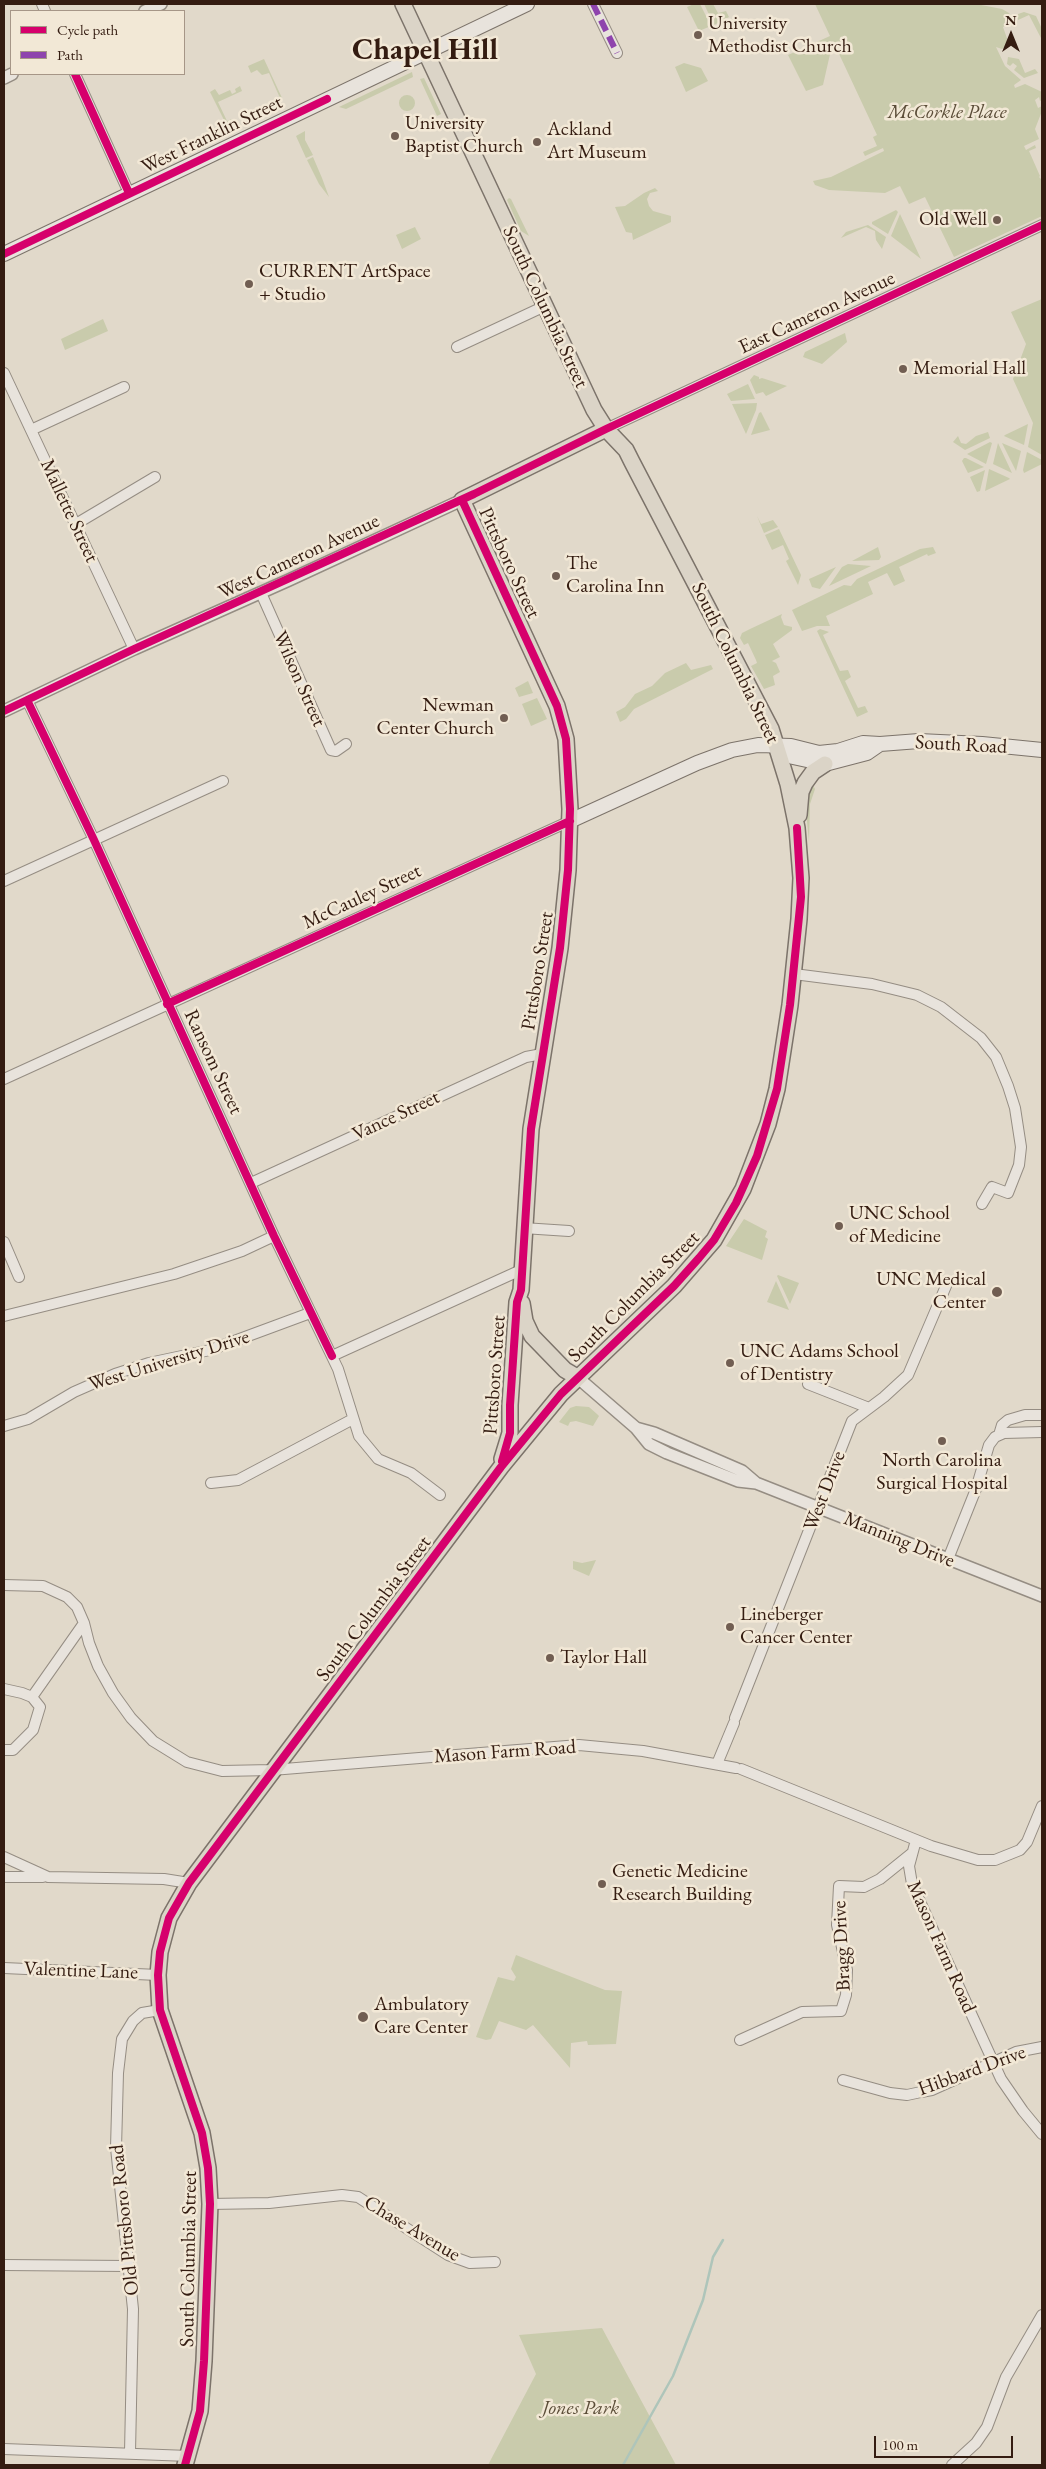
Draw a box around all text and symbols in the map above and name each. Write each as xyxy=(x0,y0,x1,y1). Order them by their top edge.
legend xyxy=(10,10,185,75)
north arrow xyxy=(986,10,1036,60)
text: N xyxy=(1005,11,1017,29)
place label: University Methodist Church xyxy=(708,12,852,59)
text: Cycle path xyxy=(57,20,118,39)
marker: University Methodist Church xyxy=(692,29,704,41)
district label: Chapel Hill xyxy=(352,33,498,69)
text: Path xyxy=(57,45,83,64)
street label: West Franklin Street xyxy=(138,90,286,180)
park label: McCorkle Place xyxy=(887,101,1007,125)
place label: University Baptist Church xyxy=(405,112,523,159)
place label: Ackland Art Museum xyxy=(547,118,647,165)
marker: University Baptist Church xyxy=(389,130,401,142)
marker: Ackland Art Museum xyxy=(531,136,543,148)
place label: Old Well xyxy=(919,208,987,232)
marker: Old Well xyxy=(991,214,1003,226)
street label: South Columbia Street xyxy=(497,222,593,392)
place label: CURRENT ArtSpace + Studio xyxy=(259,260,431,307)
street label: East Cameron Avenue xyxy=(735,266,899,360)
marker: CURRENT ArtSpace + Studio xyxy=(243,278,255,290)
place label: Memorial Hall xyxy=(913,357,1026,381)
marker: Memorial Hall xyxy=(897,363,909,375)
street label: Mallette Street xyxy=(35,455,103,567)
street label: Pittsboro Street xyxy=(473,504,545,622)
street label: West Cameron Avenue xyxy=(215,509,383,605)
place label: The Carolina Inn xyxy=(566,552,665,599)
marker: The Carolina Inn xyxy=(550,570,562,582)
street label: South Columbia Street xyxy=(686,579,784,747)
street label: Wilson Street xyxy=(267,627,331,731)
place label: Newman Center Church xyxy=(377,694,494,741)
marker: Newman Center Church xyxy=(498,712,510,724)
street label: South Road xyxy=(914,731,1008,759)
street label: McCauley Street xyxy=(299,859,425,935)
street label: Pittsboro Street xyxy=(517,910,559,1032)
street label: Ransom Street xyxy=(178,1006,248,1118)
street label: Vance Street xyxy=(349,1085,443,1147)
place label: UNC School of Medicine xyxy=(849,1202,950,1249)
marker: UNC School of Medicine xyxy=(833,1220,845,1232)
street label: South Columbia Street xyxy=(563,1226,705,1368)
place label: UNC Medical Center xyxy=(876,1268,986,1315)
marker: UNC Medical Center xyxy=(990,1285,1004,1299)
street label: Pittsboro Street xyxy=(479,1314,511,1436)
street label: West University Drive xyxy=(86,1325,252,1397)
place label: UNC Adams School of Dentistry xyxy=(740,1340,899,1387)
marker: UNC Adams School of Dentistry xyxy=(724,1357,736,1369)
marker: North Carolina Surgical Hospital xyxy=(936,1435,948,1447)
street label: West Drive xyxy=(799,1448,851,1534)
place label: North Carolina Surgical Hospital xyxy=(876,1449,1008,1496)
street label: Manning Drive xyxy=(840,1507,958,1573)
street label: South Columbia Street xyxy=(311,1531,437,1687)
place label: Lineberger Cancer Center xyxy=(740,1603,852,1650)
marker: Lineberger Cancer Center xyxy=(724,1621,736,1633)
place label: Taylor Hall xyxy=(560,1646,647,1670)
marker: Taylor Hall xyxy=(544,1652,556,1664)
street label: Mason Farm Road xyxy=(433,1735,577,1769)
place label: Genetic Medicine Research Building xyxy=(612,1860,752,1907)
street label: Mason Farm Road xyxy=(901,1877,981,2017)
marker: Genetic Medicine Research Building xyxy=(596,1878,608,1890)
street label: Bragg Drive xyxy=(828,1900,856,1992)
street label: Valentine Lane xyxy=(24,1957,138,1985)
place label: Ambulatory Care Center xyxy=(374,1993,469,2040)
marker: Ambulatory Care Center xyxy=(356,2010,370,2024)
street label: Hibbard Drive xyxy=(915,2040,1029,2102)
street label: Old Pittsboro Road xyxy=(105,2143,145,2297)
street label: South Columbia Street xyxy=(175,2171,203,2347)
street label: Chase Avenue xyxy=(359,2191,465,2267)
park label: Jones Park xyxy=(543,2397,619,2421)
scale bar xyxy=(876,2426,1015,2458)
text: 100 m xyxy=(882,2435,918,2454)

